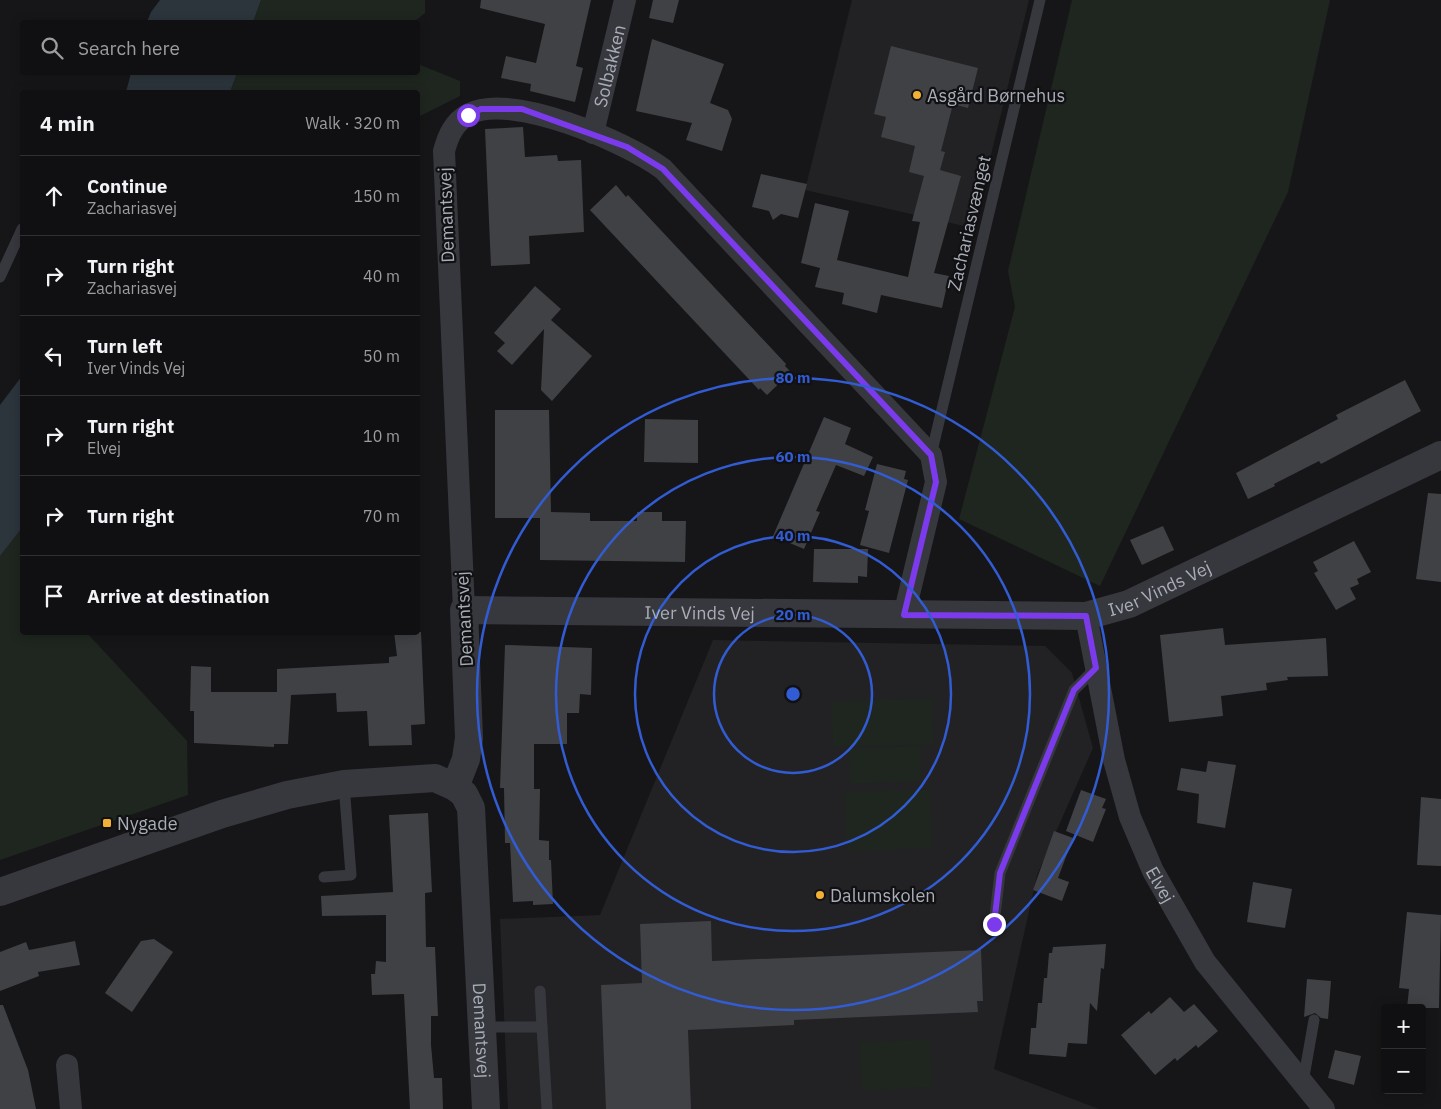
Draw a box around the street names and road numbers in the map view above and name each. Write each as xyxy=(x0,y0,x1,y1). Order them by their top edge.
street label: Solbakken xyxy=(588,22,630,110)
street label: Zachariasvænget xyxy=(942,153,996,293)
street label: Demantsvej xyxy=(433,167,459,263)
street label: Iver Vinds Vej xyxy=(1105,555,1215,621)
street label: Demantsvej xyxy=(450,571,478,667)
street label: Iver Vinds Vej xyxy=(644,600,755,624)
street label: Elvej xyxy=(1141,862,1180,907)
street label: Demantsvej xyxy=(468,982,496,1079)

